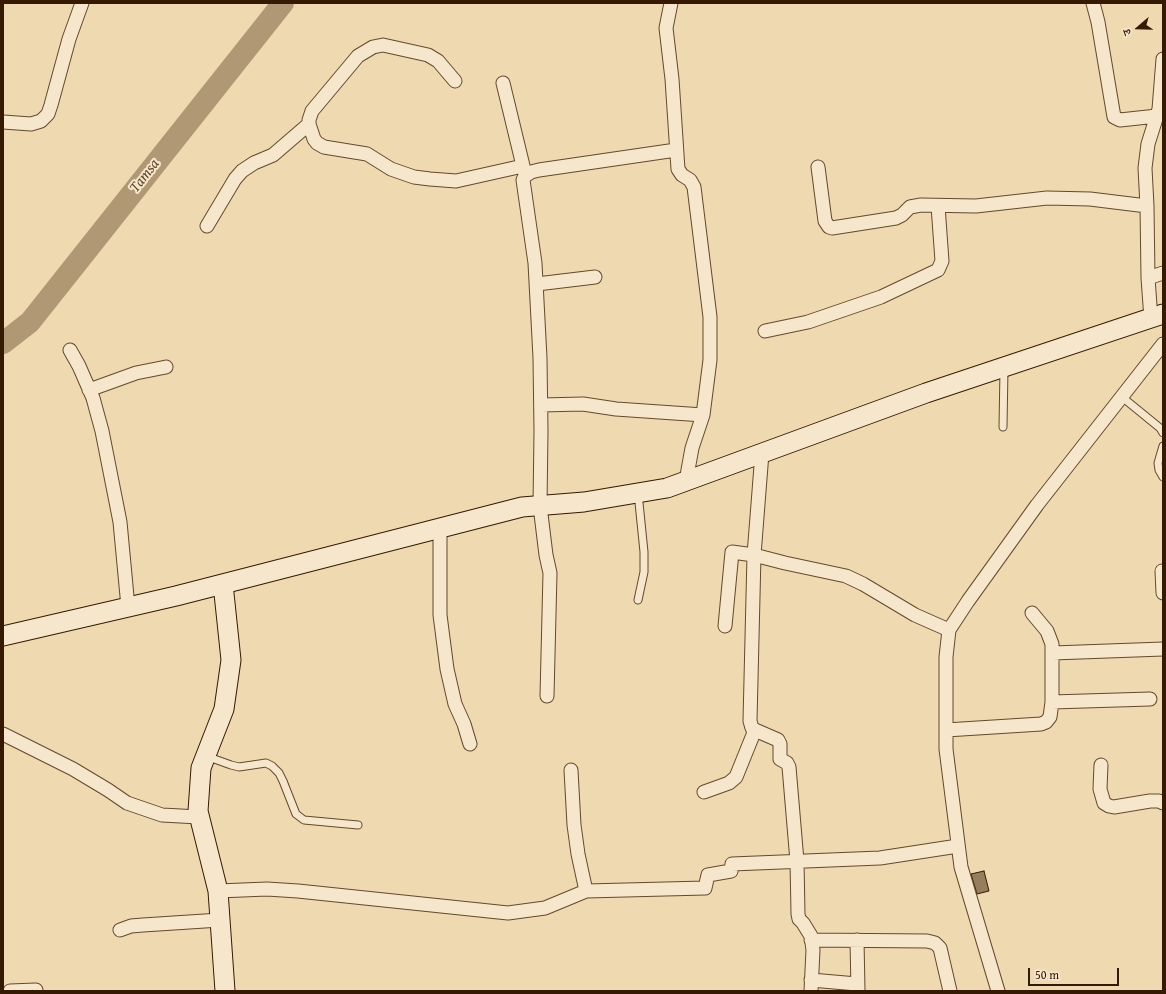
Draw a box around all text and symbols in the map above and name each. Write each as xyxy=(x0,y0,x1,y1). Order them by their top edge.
north arrow xyxy=(1118,8,1158,48)
text: उ xyxy=(1118,27,1135,37)
water label: Tamsa xyxy=(126,156,164,196)
scale bar xyxy=(1030,960,1121,986)
text: 50 m xyxy=(1035,966,1059,983)

